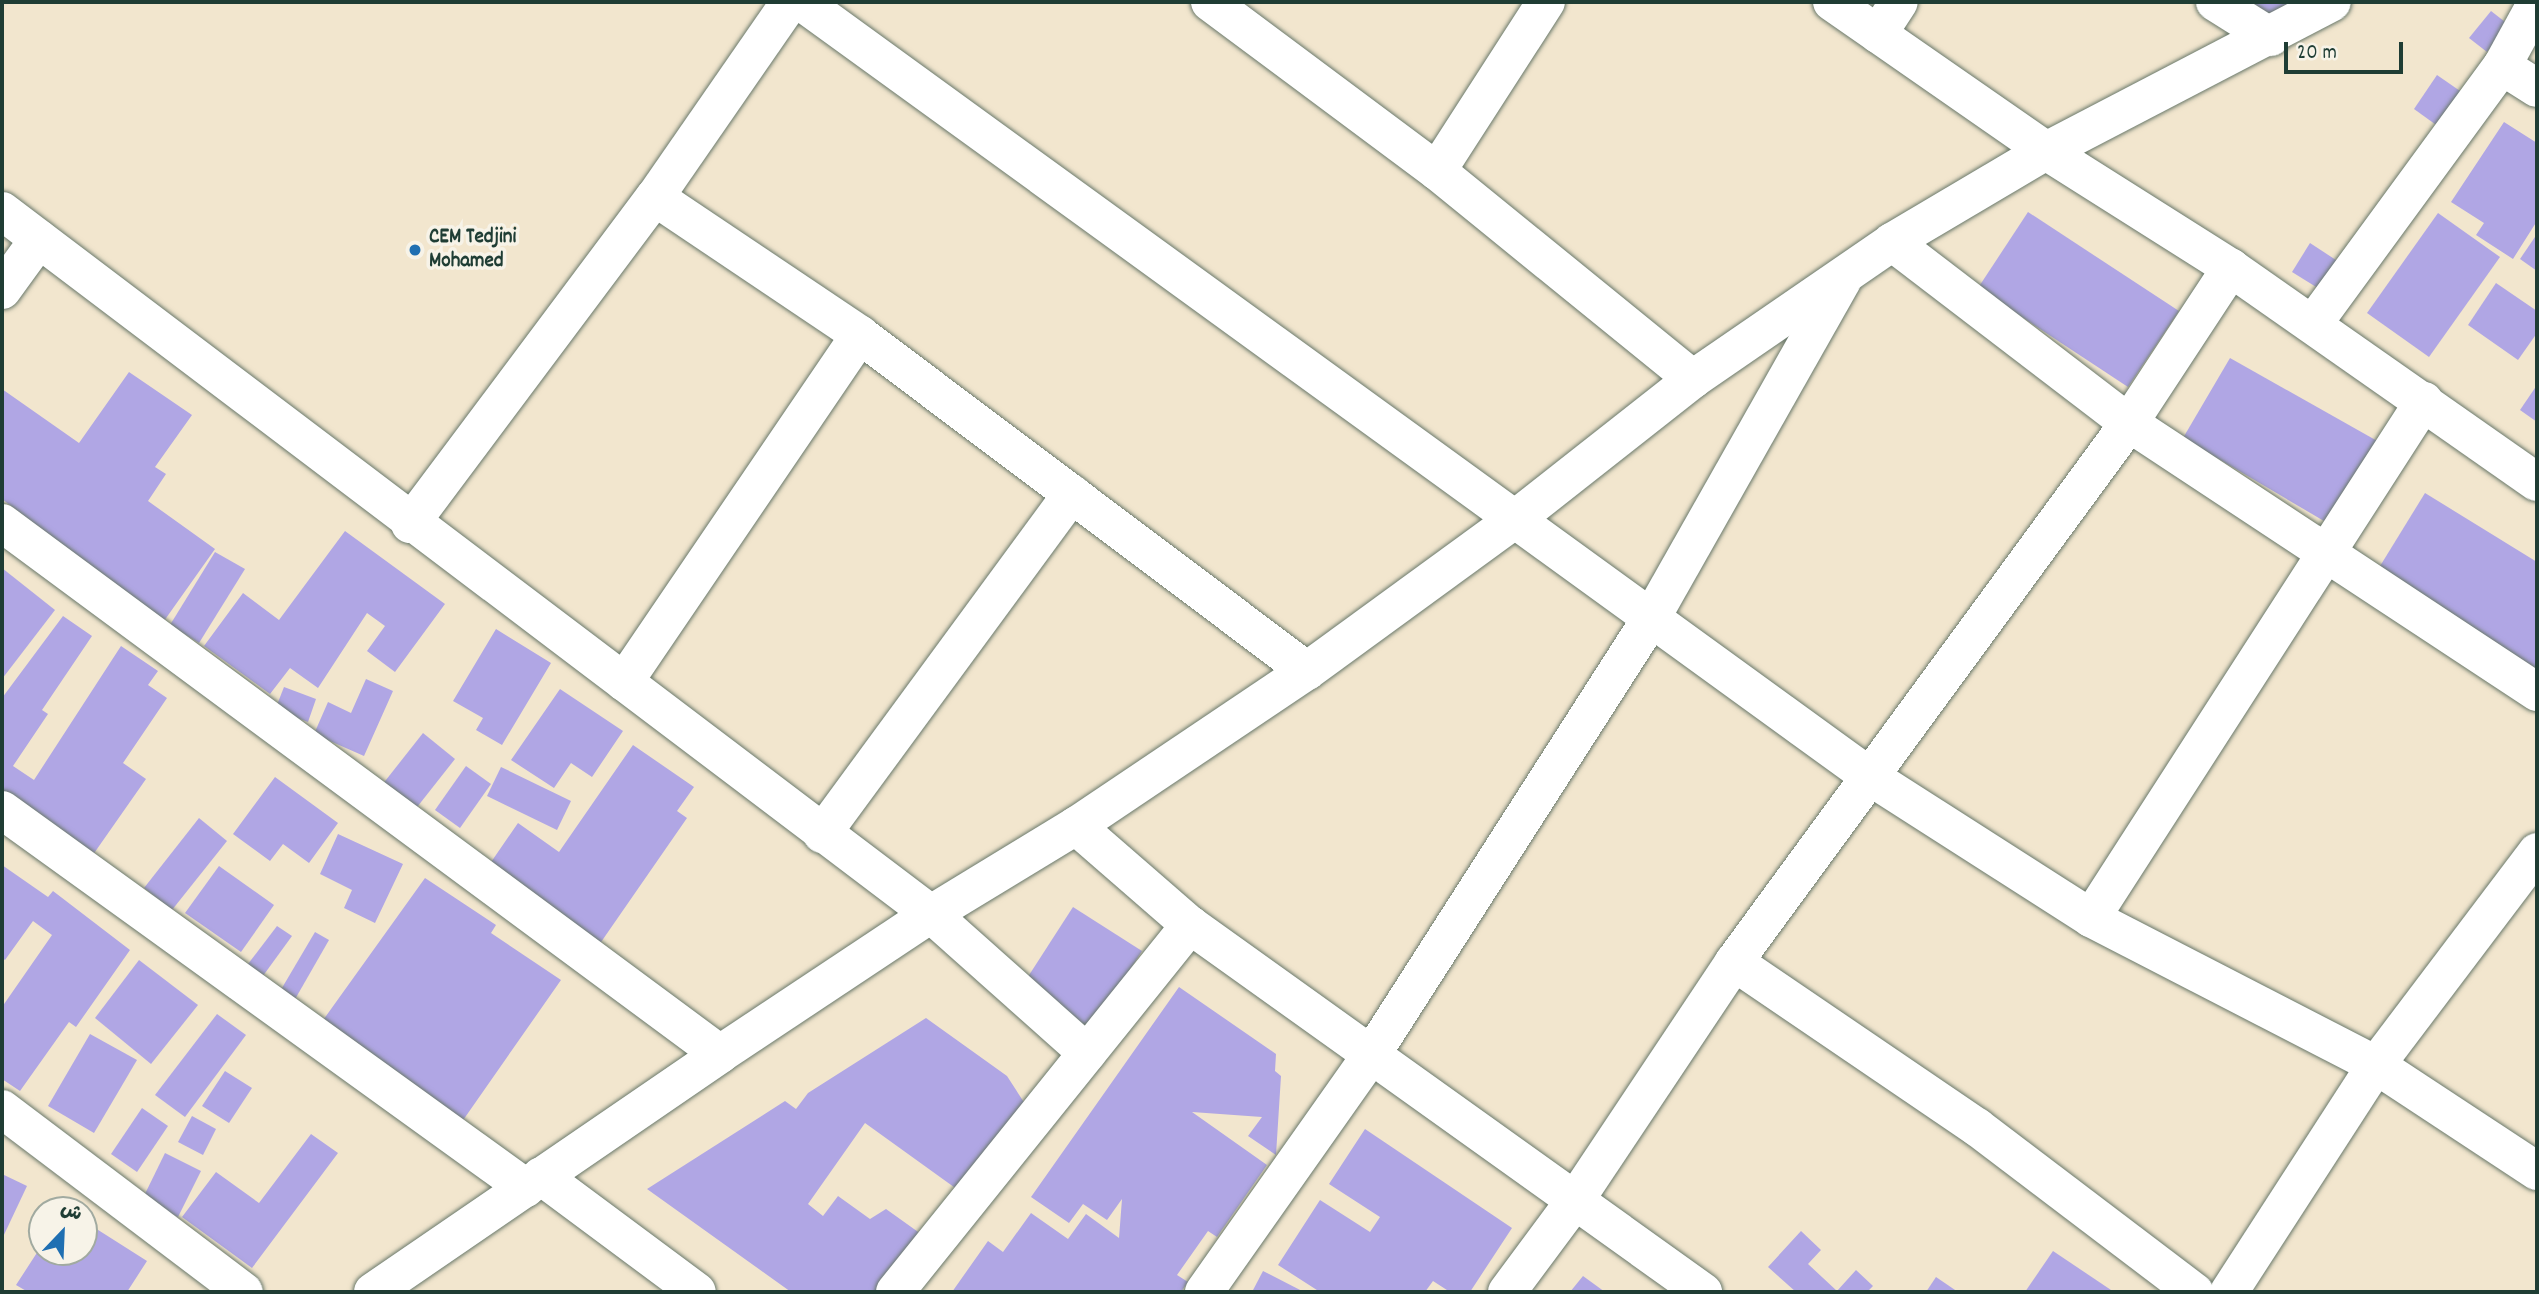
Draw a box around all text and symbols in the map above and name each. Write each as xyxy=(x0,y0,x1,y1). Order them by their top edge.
scale bar xyxy=(2287,28,2406,72)
text: 20 m xyxy=(2297,39,2337,69)
place label: CEM Tedjini Mohamed xyxy=(429,225,516,275)
marker: CEM Tedjini Mohamed xyxy=(407,242,423,258)
north arrow xyxy=(28,1196,98,1266)
text: ش xyxy=(56,1197,86,1230)

